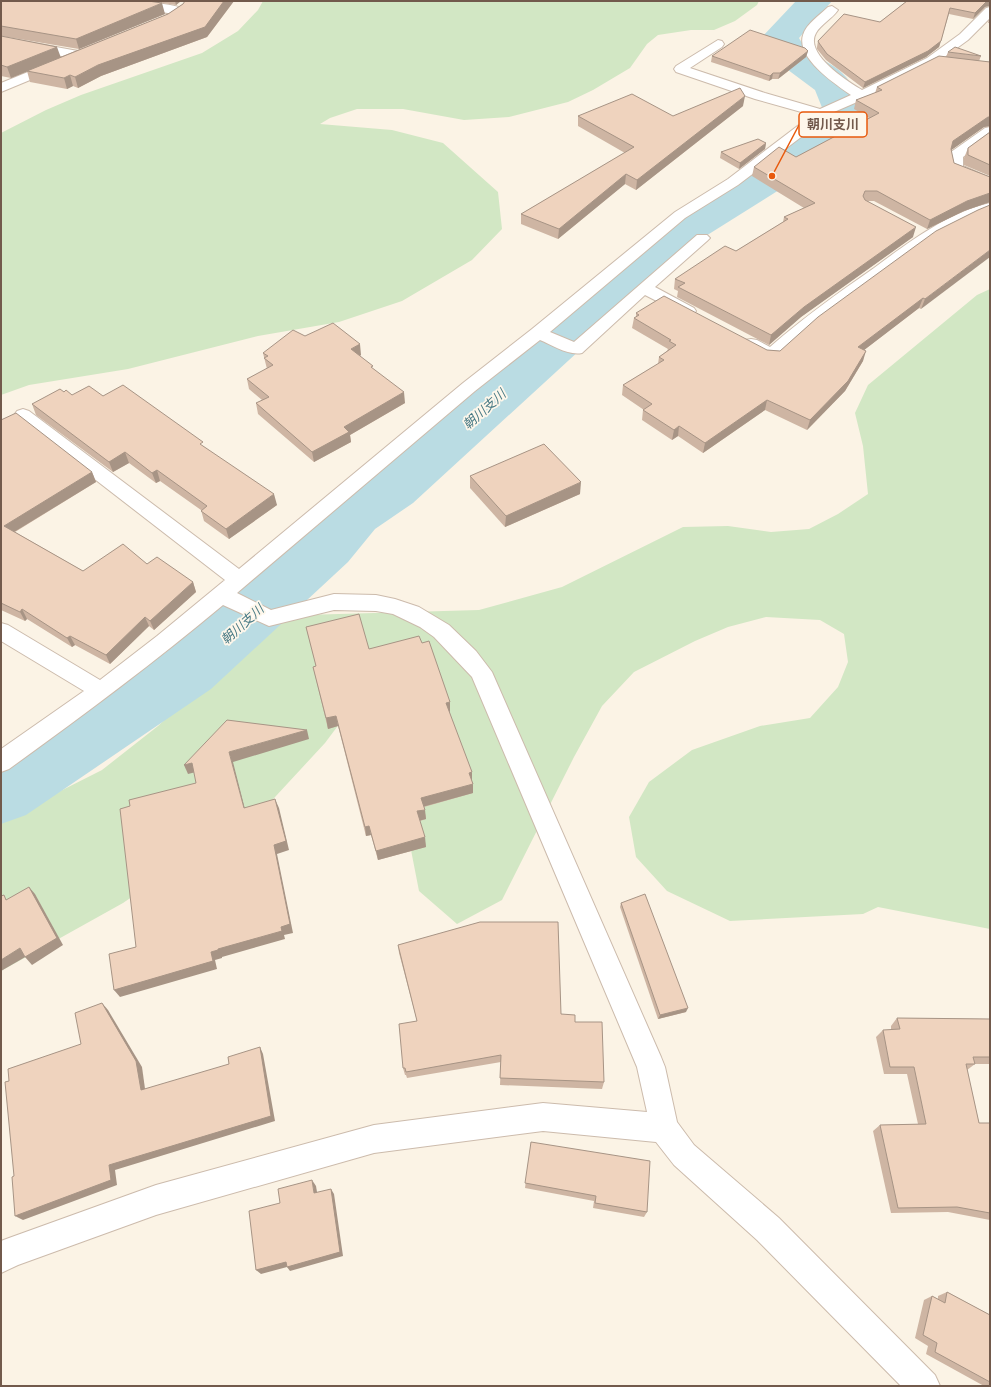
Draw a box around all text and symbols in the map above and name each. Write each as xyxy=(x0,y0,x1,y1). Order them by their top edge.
callout: 朝川支川 xyxy=(799,112,867,137)
text: 朝川支川 xyxy=(807,117,859,132)
water label: 朝川支川 xyxy=(460,385,510,432)
water label: 朝川支川 xyxy=(218,600,268,647)

